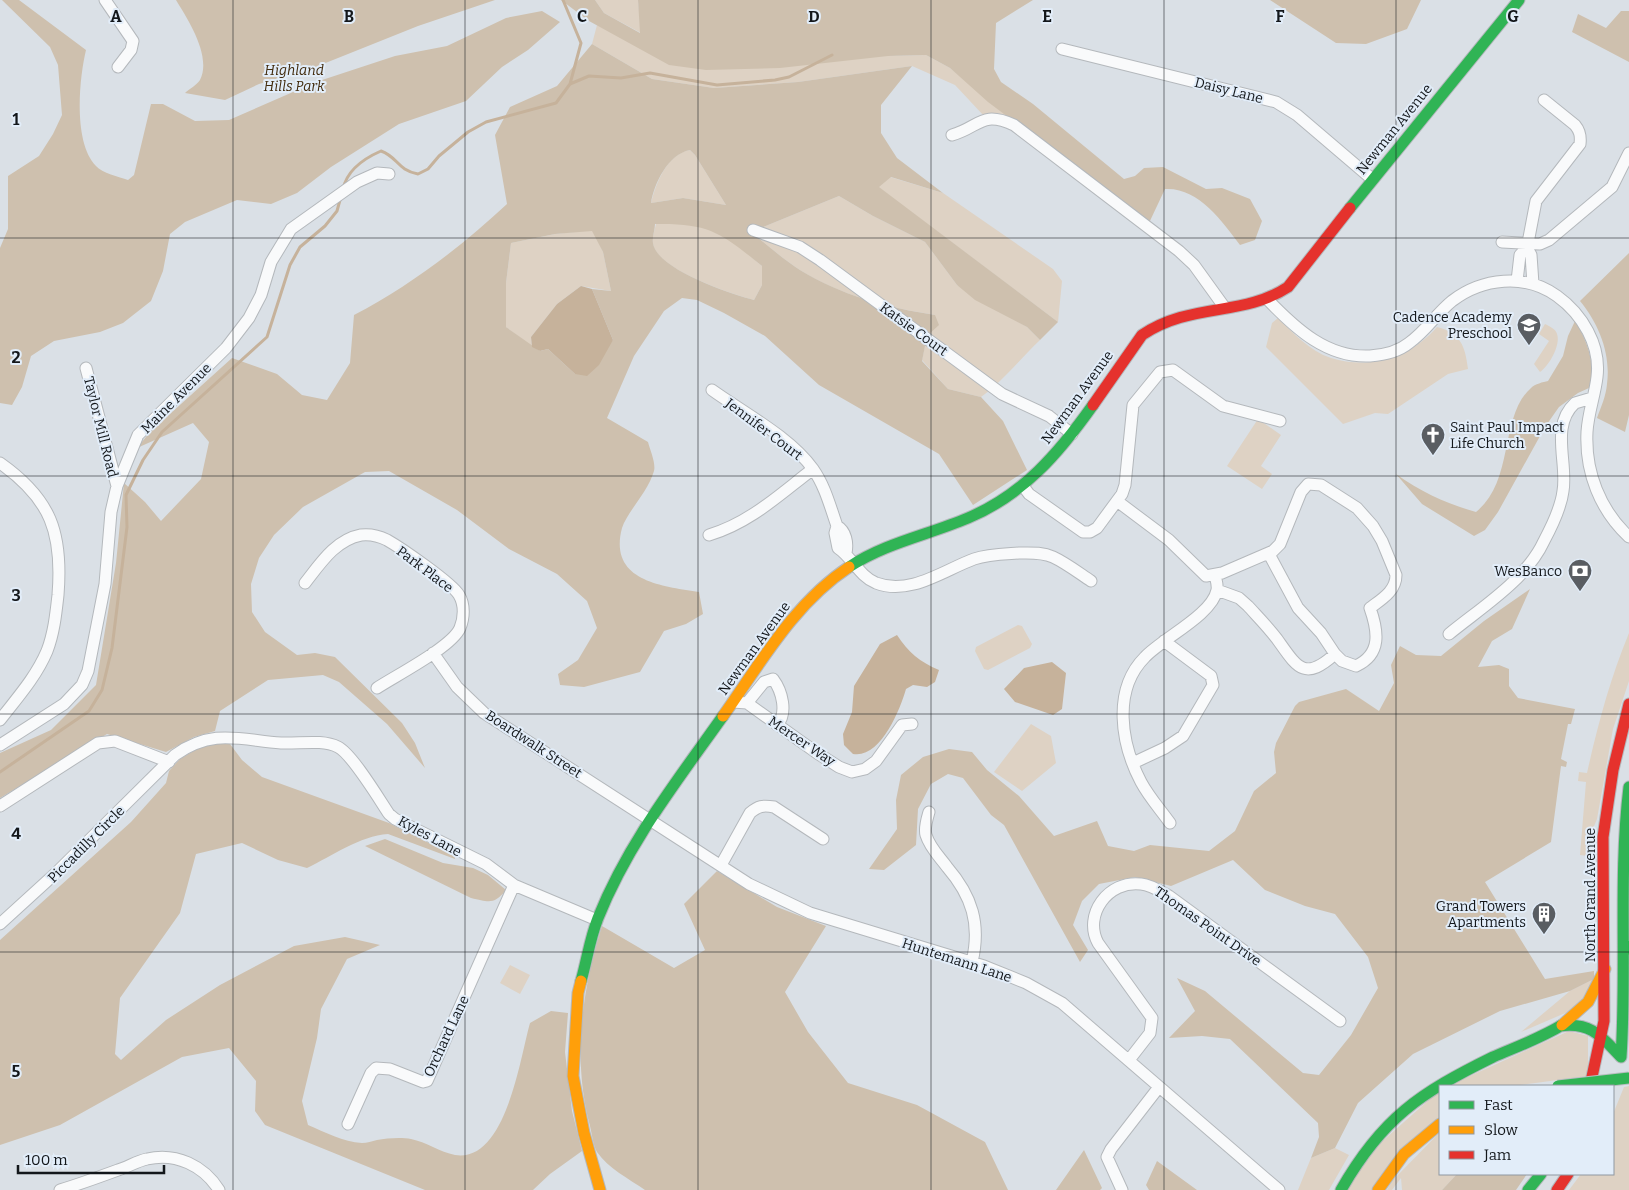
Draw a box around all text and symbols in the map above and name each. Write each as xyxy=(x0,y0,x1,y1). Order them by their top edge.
text: A xyxy=(110,7,122,26)
text: B xyxy=(344,7,354,26)
text: C xyxy=(577,7,587,26)
text: D xyxy=(808,7,820,26)
text: E xyxy=(1042,7,1052,26)
text: F xyxy=(1276,7,1285,26)
text: G xyxy=(1507,7,1519,26)
park label: Highland Hills Park xyxy=(263,62,325,95)
street label: Daisy Lane xyxy=(1193,74,1265,107)
street label: Newman Avenue xyxy=(1353,81,1436,178)
text: 1 xyxy=(13,110,20,129)
street label: Katsie Court xyxy=(876,299,951,360)
place label: Cadence Academy Preschool xyxy=(1393,309,1513,342)
school or university icon: Cadence Academy Preschool xyxy=(1516,312,1542,346)
street label: Newman Avenue xyxy=(1038,347,1117,447)
text: 2 xyxy=(11,348,21,367)
street label: Maine Avenue xyxy=(138,360,215,437)
street label: Taylor Mill Road xyxy=(80,375,121,479)
street label: Jennifer Court xyxy=(721,394,806,464)
place label: Saint Paul Impact Life Church xyxy=(1450,419,1564,452)
church icon: Saint Paul Impact Life Church xyxy=(1420,422,1446,456)
street label: Park Place xyxy=(393,543,456,596)
bank icon: WesBanco xyxy=(1567,558,1593,592)
place label: WesBanco xyxy=(1494,563,1562,580)
text: 3 xyxy=(11,586,21,605)
street label: Newman Avenue xyxy=(715,598,794,698)
street label: Boardwalk Street xyxy=(482,707,585,782)
street label: Mercer Way xyxy=(765,713,839,770)
street label: Piccadilly Circle xyxy=(44,802,128,886)
street label: Kyles Lane xyxy=(395,813,464,860)
text: 4 xyxy=(11,824,21,843)
street label: North Grand Avenue xyxy=(1582,828,1599,962)
street label: Thomas Point Drive xyxy=(1151,883,1265,970)
place label: Grand Towers Apartments xyxy=(1436,898,1526,931)
building icon: Grand Towers Apartments xyxy=(1531,901,1557,935)
street label: Huntemann Lane xyxy=(900,935,1014,986)
street label: Orchard Lane xyxy=(420,993,473,1080)
text: 5 xyxy=(12,1062,21,1081)
legend xyxy=(1439,1085,1614,1175)
text: Fast xyxy=(1484,1096,1513,1114)
text: Slow xyxy=(1484,1121,1519,1139)
scale bar xyxy=(18,1142,164,1174)
text: Jam xyxy=(1483,1146,1512,1164)
text: 100 m xyxy=(25,1151,68,1169)

